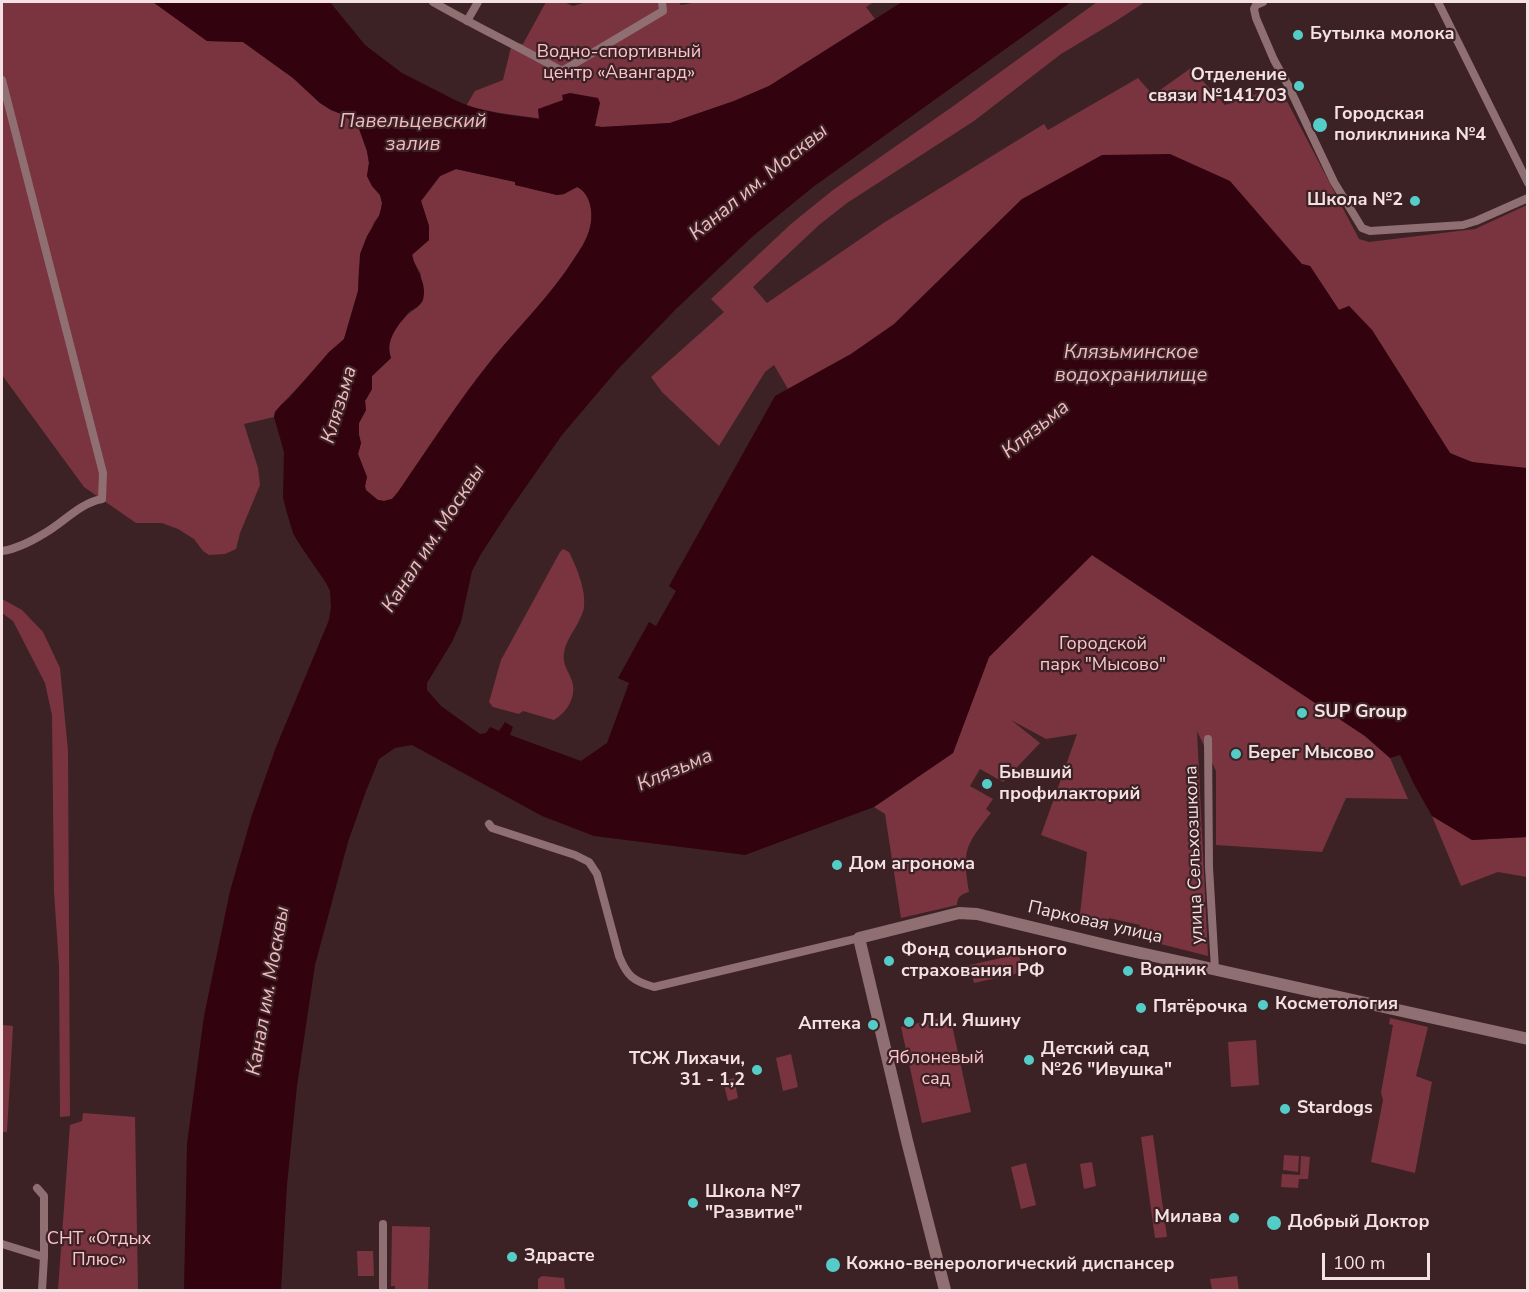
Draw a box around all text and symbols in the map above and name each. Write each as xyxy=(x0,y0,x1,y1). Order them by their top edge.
place label: Бутылка молока xyxy=(1310,24,1455,46)
marker: Бутылка молока xyxy=(1291,28,1305,42)
park label: Водно-спортивный центр «Авангард» xyxy=(537,42,701,84)
place label: Отделение связи №141703 xyxy=(1148,65,1287,107)
marker: Отделение связи №141703 xyxy=(1292,79,1306,93)
place label: Городская поликлиника №4 xyxy=(1334,104,1486,146)
water label: Павельцевский залив xyxy=(340,110,486,157)
marker: Городская поликлиника №4 xyxy=(1311,116,1329,134)
water label: Канал им. Москвы xyxy=(685,120,833,246)
place label: Школа №2 xyxy=(1307,190,1403,212)
marker: Школа №2 xyxy=(1408,194,1422,208)
water label: Клязьминское водохранилище xyxy=(1055,341,1207,388)
water label: Клязьма xyxy=(317,363,363,447)
water label: Клязьма xyxy=(997,396,1075,464)
water label: Канал им. Москвы xyxy=(377,461,491,617)
park label: Городской парк "Мысово" xyxy=(1040,634,1166,676)
place label: SUP Group xyxy=(1314,702,1407,724)
marker: SUP Group xyxy=(1295,706,1309,720)
place label: Берег Мысово xyxy=(1248,743,1374,765)
water label: Клязьма xyxy=(634,744,716,798)
marker: Берег Мысово xyxy=(1229,747,1243,761)
place label: Бывший профилакторий xyxy=(999,763,1140,806)
street label: улица Сельхозшкола xyxy=(1181,765,1209,945)
marker: Бывший профилакторий xyxy=(980,777,994,791)
place label: Дом агронома xyxy=(849,854,975,876)
marker: Дом агронома xyxy=(830,858,844,872)
street label: Парковая улица xyxy=(1025,897,1165,949)
water label: Канал им. Москвы xyxy=(242,905,296,1077)
place label: Фонд социального страхования РФ xyxy=(901,940,1067,982)
marker: Фонд социального страхования РФ xyxy=(882,954,896,968)
place label: Водник xyxy=(1140,960,1206,982)
marker: Водник xyxy=(1121,964,1135,978)
place label: Косметология xyxy=(1275,994,1398,1016)
place label: Пятёрочка xyxy=(1153,997,1247,1019)
marker: Косметология xyxy=(1256,998,1270,1012)
marker: Пятёрочка xyxy=(1134,1001,1148,1015)
place label: Л.И. Яшину xyxy=(921,1011,1021,1033)
place label: Аптека xyxy=(798,1014,861,1036)
marker: Л.И. Яшину xyxy=(902,1015,916,1029)
marker: Аптека xyxy=(866,1018,880,1032)
place label: Детский сад №26 "Ивушка" xyxy=(1041,1039,1172,1082)
park label: Яблоневый сад xyxy=(888,1048,984,1090)
place label: ТСЖ Лихачи, 31 - 1,2 xyxy=(629,1049,745,1092)
marker: Детский сад №26 "Ивушка" xyxy=(1022,1053,1036,1067)
marker: ТСЖ Лихачи, 31 - 1,2 xyxy=(750,1063,764,1077)
place label: Stardogs xyxy=(1297,1098,1373,1120)
marker: Stardogs xyxy=(1278,1102,1292,1116)
place label: Школа №7 "Развитие" xyxy=(705,1182,803,1224)
marker: Школа №7 "Развитие" xyxy=(686,1196,700,1210)
place label: Милава xyxy=(1154,1207,1222,1229)
marker: Милава xyxy=(1227,1211,1241,1225)
place label: Добрый Доктор xyxy=(1288,1212,1430,1234)
marker: Добрый Доктор xyxy=(1265,1214,1283,1232)
park label: СНТ «Отдых Плюс» xyxy=(47,1229,151,1272)
scale bar xyxy=(1325,1241,1433,1279)
place label: Здрасте xyxy=(524,1246,595,1268)
marker: Здрасте xyxy=(505,1250,519,1264)
text: 100 m xyxy=(1333,1251,1385,1275)
place label: Кожно-венерологический диспансер xyxy=(846,1254,1175,1276)
marker: Кожно-венерологический диспансер xyxy=(824,1256,842,1274)

